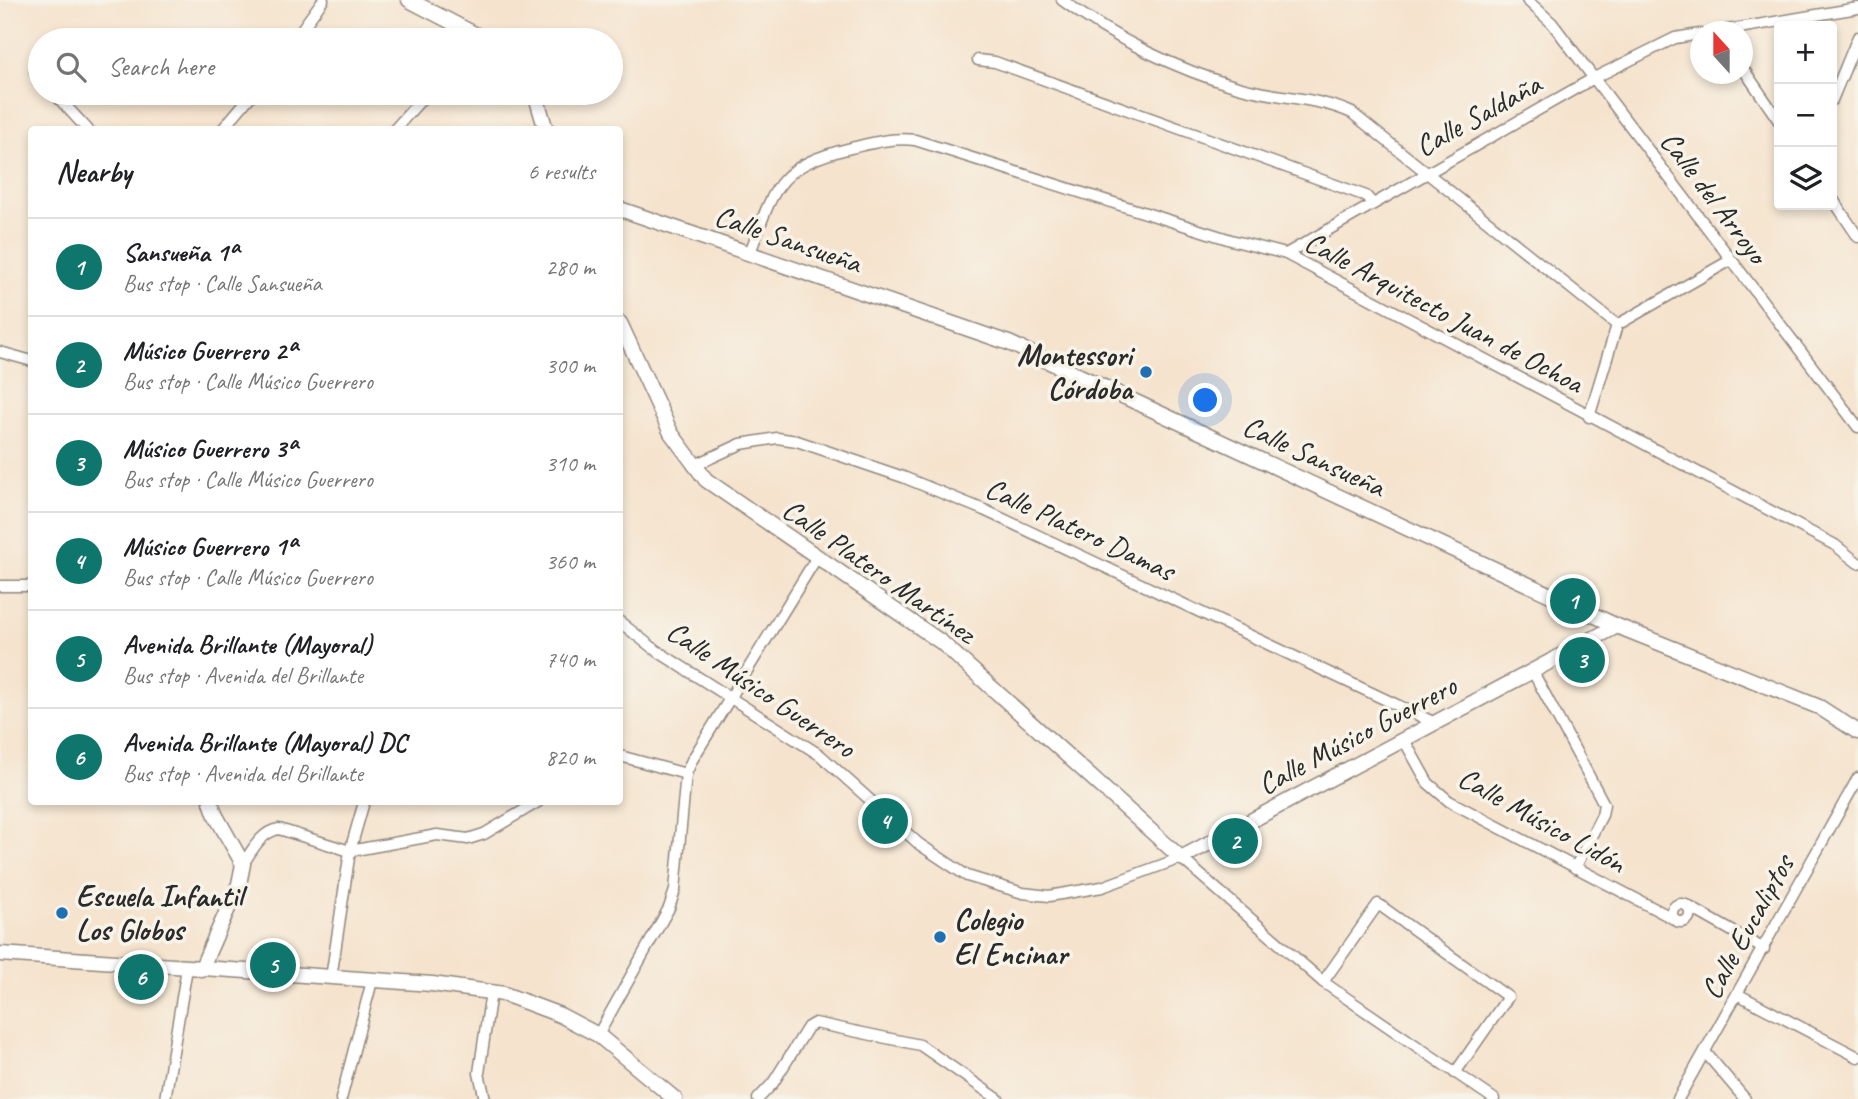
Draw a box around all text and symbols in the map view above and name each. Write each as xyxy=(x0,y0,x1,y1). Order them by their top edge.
north arrow xyxy=(1690,21,1753,84)
map controls xyxy=(1774,21,1837,210)
button: + xyxy=(1774,21,1837,84)
search box xyxy=(28,28,623,105)
icon: search xyxy=(52,48,90,86)
text: Search here xyxy=(108,50,214,83)
street label: Calle Saldaña xyxy=(1408,64,1549,165)
button: − xyxy=(1774,84,1837,147)
street label: Calle del Arroyo xyxy=(1652,123,1778,273)
button: layers xyxy=(1774,147,1837,210)
text: Nearby xyxy=(56,153,132,191)
text: 6 results xyxy=(528,157,595,186)
street label: Calle Sansueña xyxy=(710,196,868,282)
street label: Calle Arquitecto Juan de Ochoa xyxy=(1298,222,1592,402)
text: Sansueña 1ª xyxy=(123,236,237,269)
text: 1 xyxy=(74,253,84,282)
text: 280 m xyxy=(546,253,595,282)
text: Bus stop · Calle Sansueña xyxy=(123,269,322,298)
text: Músico Guerrero 2ª xyxy=(123,334,295,367)
place label: Montessori Córdoba xyxy=(1017,336,1136,408)
text: 2 xyxy=(74,351,84,380)
text: 300 m xyxy=(546,351,595,380)
marker: Montessori Córdoba xyxy=(1138,364,1154,380)
text: Bus stop · Calle Músico Guerrero xyxy=(123,367,373,396)
your location xyxy=(1188,383,1222,417)
street label: Calle Sansueña xyxy=(1237,407,1393,506)
text: Músico Guerrero 3ª xyxy=(123,432,295,465)
text: 3 xyxy=(74,449,84,478)
text: 310 m xyxy=(546,449,595,478)
text: Bus stop · Calle Músico Guerrero xyxy=(123,465,373,494)
street label: Calle Platero Damas xyxy=(979,469,1183,591)
street label: Calle Platero Martínez xyxy=(775,490,985,653)
text: Músico Guerrero 1ª xyxy=(123,530,295,563)
text: 4 xyxy=(74,547,84,576)
text: 360 m xyxy=(546,547,595,576)
text: Bus stop · Calle Músico Guerrero xyxy=(123,563,373,592)
pin: 1 xyxy=(1550,575,1596,627)
street label: Calle Músico Guerrero xyxy=(659,612,864,767)
text: Avenida Brillante (Mayoral) xyxy=(123,628,372,661)
pin: 3 xyxy=(1559,634,1605,686)
text: 5 xyxy=(74,645,84,674)
text: 740 m xyxy=(546,645,595,674)
text: Bus stop · Avenida del Brillante xyxy=(123,661,363,690)
street label: Calle Músico Guerrero xyxy=(1251,666,1464,803)
text: Avenida Brillante (Mayoral) DC xyxy=(123,726,406,759)
text: 6 xyxy=(74,743,84,772)
text: 820 m xyxy=(546,743,595,772)
street label: Calle Músico Lidón xyxy=(1452,758,1634,882)
text: Bus stop · Avenida del Brillante xyxy=(123,759,363,788)
pin: 4 xyxy=(862,795,908,847)
pin: 2 xyxy=(1212,815,1258,867)
street label: Calle Eucaliptos xyxy=(1692,846,1803,1006)
place label: Escuela Infantil Los Globos xyxy=(76,877,248,949)
place label: Colegio El Encinar xyxy=(954,901,1070,973)
marker: Escuela Infantil Los Globos xyxy=(54,905,70,921)
marker: Colegio El Encinar xyxy=(932,929,948,945)
pin: 5 xyxy=(250,939,296,991)
pin: 6 xyxy=(118,951,164,1003)

